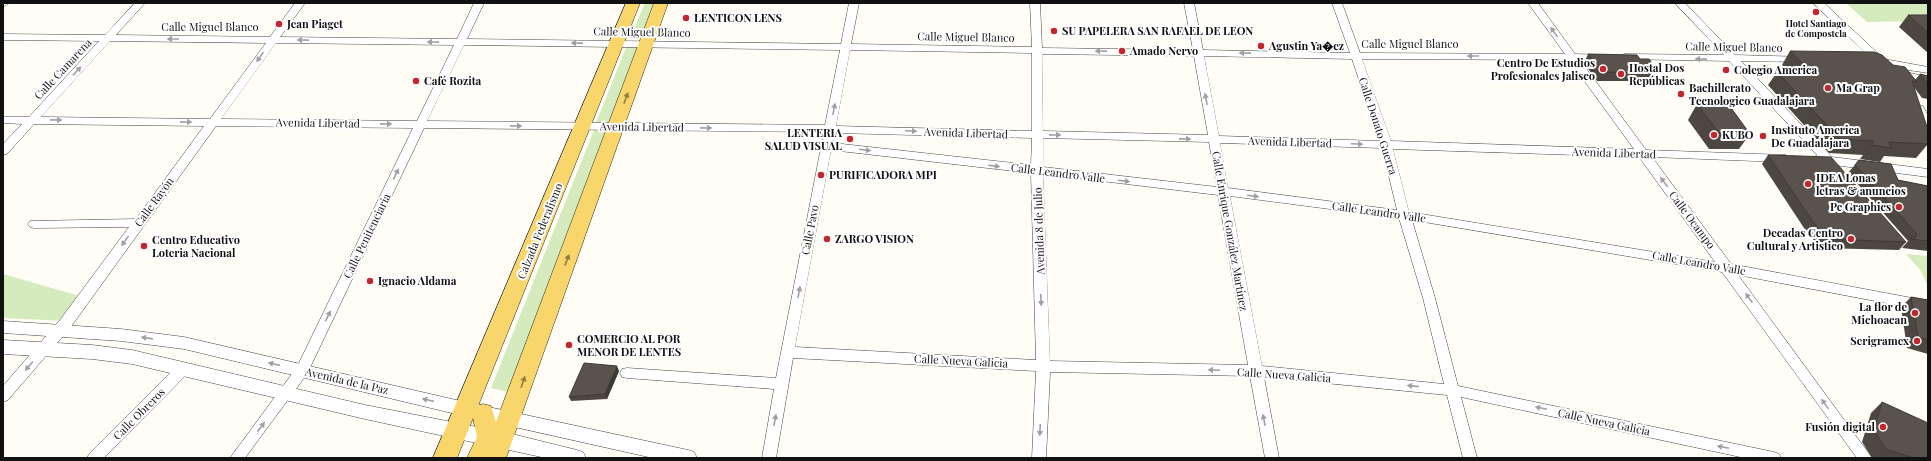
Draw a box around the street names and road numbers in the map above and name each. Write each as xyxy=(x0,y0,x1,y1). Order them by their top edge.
street label: Calle Miguel Blanco xyxy=(161,19,259,34)
street label: Calle Miguel Blanco xyxy=(593,23,691,40)
street label: Calle Miguel Blanco xyxy=(917,28,1015,45)
street label: Calle Camarena xyxy=(31,35,95,102)
street label: Calle Miguel Blanco xyxy=(1361,36,1459,51)
street label: Calle Miguel Blanco xyxy=(1685,38,1783,55)
street label: Calle Donato Guerra xyxy=(1356,75,1401,177)
street label: Avenida Libertad xyxy=(275,114,361,131)
street label: Avenida Libertad xyxy=(599,118,685,135)
street label: Avenida Libertad xyxy=(923,124,1009,141)
street label: Avenida Libertad xyxy=(1247,133,1333,150)
street label: Avenida Libertad xyxy=(1571,144,1657,161)
street label: Calle Enrique González Martínez xyxy=(1209,150,1252,312)
street label: Calle Leandro Valle xyxy=(1010,159,1106,186)
street label: Calle Rayón xyxy=(130,173,177,230)
street label: Calzada Federalismo xyxy=(513,181,566,281)
street label: Avenida 8 de Julio xyxy=(1029,187,1048,276)
street label: Calle Ocampo xyxy=(1666,188,1719,252)
street label: Calle Penitenciaria xyxy=(339,190,394,281)
street label: Calle Leandro Valle xyxy=(1331,197,1427,226)
street label: Calle Pavo xyxy=(797,204,822,256)
street label: Calle Leandro Valle xyxy=(1651,247,1747,278)
street label: Calle Nueva Galicia xyxy=(914,351,1009,370)
street label: Avenida de la Paz xyxy=(303,363,390,397)
street label: Calle Nueva Galicia xyxy=(1237,364,1332,385)
street label: Calle Obreros xyxy=(109,384,168,443)
street label: Calle Nueva Galicia xyxy=(1557,404,1652,439)

